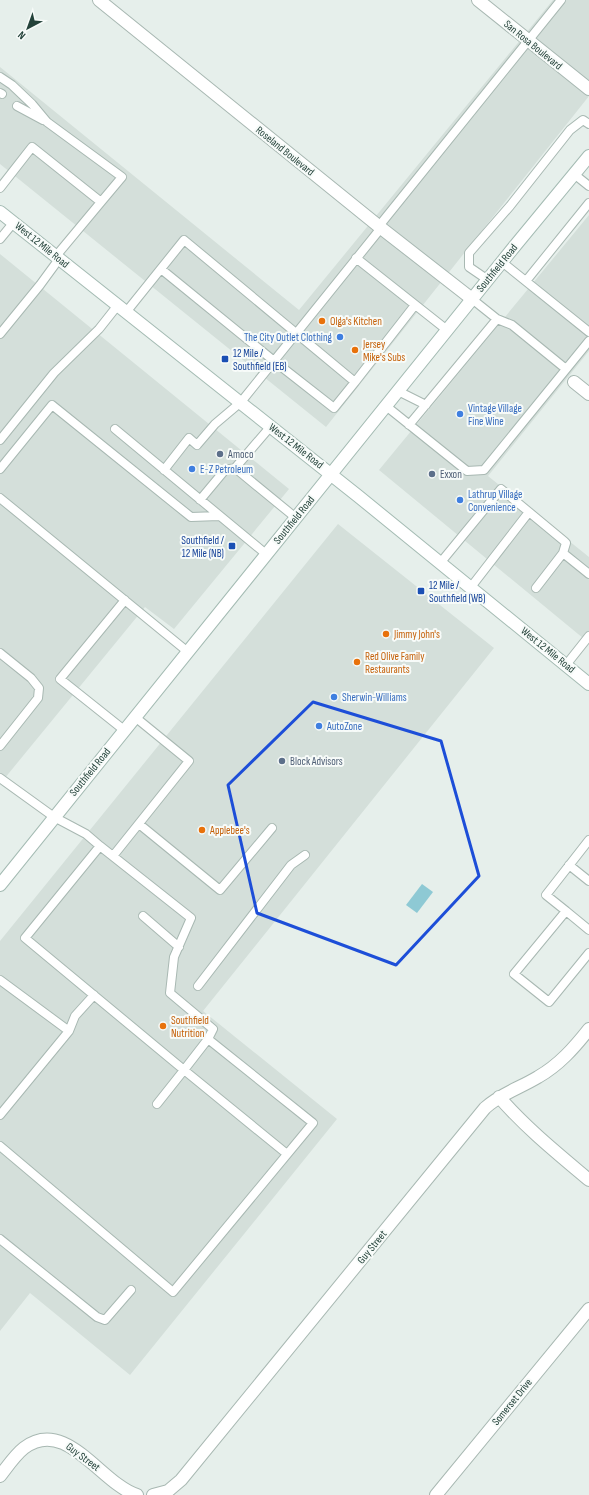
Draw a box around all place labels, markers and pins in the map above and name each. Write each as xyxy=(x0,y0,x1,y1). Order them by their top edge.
place label: Olga's Kitchen xyxy=(330,315,382,328)
marker: Olga's Kitchen xyxy=(317,316,327,326)
place label: The City Outlet Clothing xyxy=(244,331,333,344)
marker: The City Outlet Clothing xyxy=(335,332,345,342)
place label: Jersey Mike's Subs xyxy=(362,338,405,364)
marker: Jersey Mike's Subs xyxy=(350,345,360,355)
place label: 12 Mile / Southfield (EB) xyxy=(233,347,287,373)
marker: 12 Mile / Southfield (EB) xyxy=(220,354,230,364)
place label: Vintage Village Fine Wine xyxy=(468,402,522,428)
marker: Vintage Village Fine Wine xyxy=(455,409,465,419)
place label: Amoco xyxy=(227,448,254,461)
marker: Amoco xyxy=(215,449,225,459)
place label: E-Z Petroleum xyxy=(200,463,253,476)
marker: E-Z Petroleum xyxy=(187,464,197,474)
place label: Exxon xyxy=(440,468,462,481)
marker: Exxon xyxy=(427,469,437,479)
place label: Lathrup Village Convenience xyxy=(468,488,523,514)
marker: Lathrup Village Convenience xyxy=(455,495,465,505)
place label: Southfield / 12 Mile (NB) xyxy=(181,534,225,560)
marker: Southfield / 12 Mile (NB) xyxy=(227,541,237,551)
place label: 12 Mile / Southfield (WB) xyxy=(429,579,485,605)
marker: 12 Mile / Southfield (WB) xyxy=(416,586,426,596)
place label: Jimmy John's xyxy=(393,628,440,641)
marker: Jimmy John's xyxy=(381,629,391,639)
place label: Red Olive Family Restaurants xyxy=(365,650,425,676)
marker: Red Olive Family Restaurants xyxy=(352,657,362,667)
place label: Sherwin-Williams xyxy=(342,691,407,704)
marker: Sherwin-Williams xyxy=(329,692,339,702)
place label: AutoZone xyxy=(326,720,362,733)
marker: AutoZone xyxy=(314,721,324,731)
place label: Block Advisors xyxy=(290,755,343,768)
marker: Block Advisors xyxy=(277,756,287,766)
place label: Applebee's xyxy=(209,824,250,837)
marker: Applebee's xyxy=(197,825,207,835)
place label: Southfield Nutrition xyxy=(171,1014,209,1040)
marker: Southfield Nutrition xyxy=(158,1021,168,1031)

